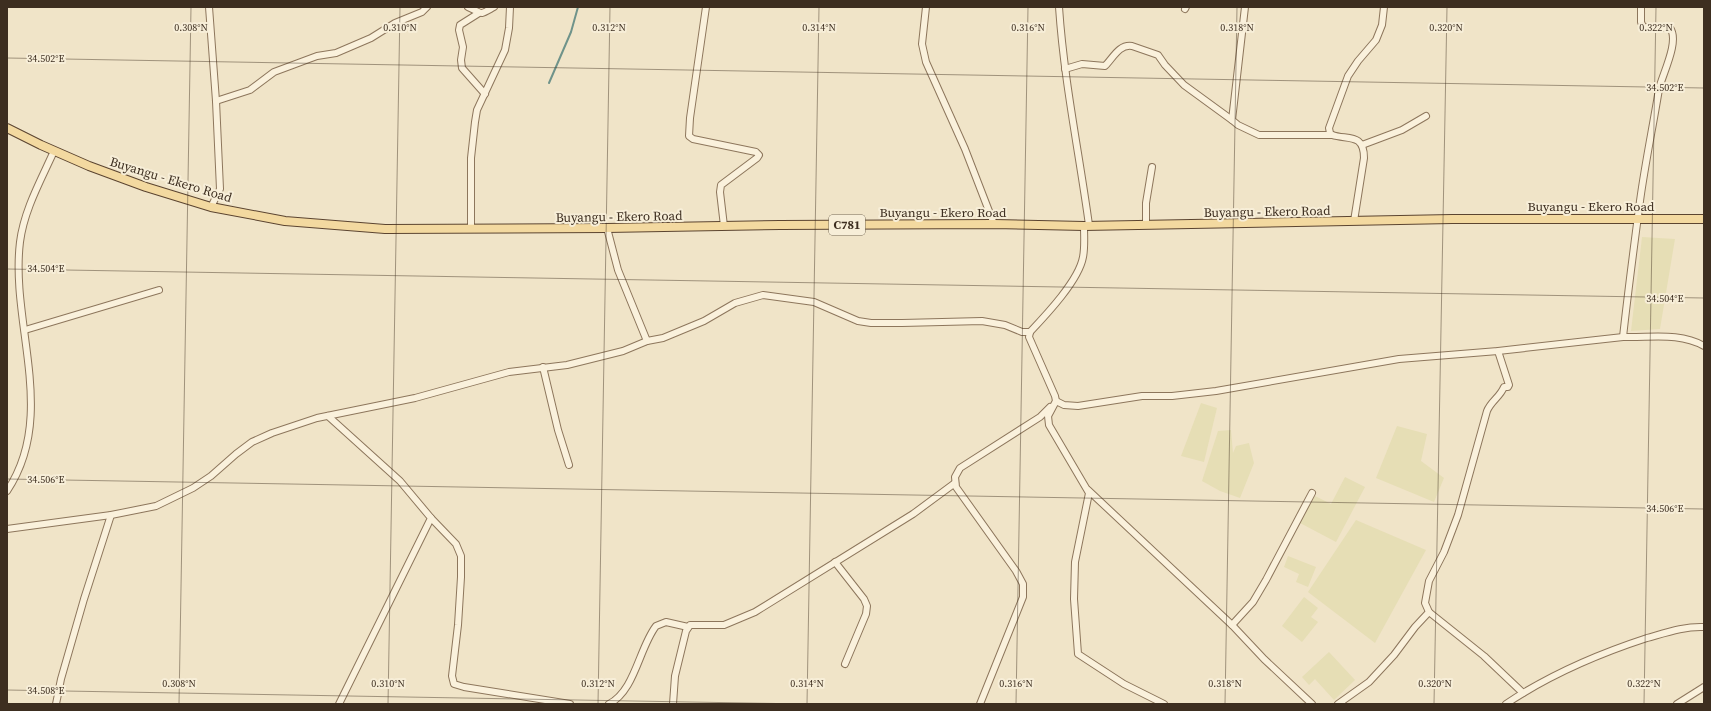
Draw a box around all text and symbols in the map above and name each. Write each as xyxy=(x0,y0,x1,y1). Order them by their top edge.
text: 0.308°N xyxy=(174,21,208,34)
text: 0.310°N xyxy=(383,21,417,34)
text: 0.312°N xyxy=(592,21,626,34)
text: 0.314°N xyxy=(802,21,836,34)
text: 0.316°N xyxy=(1011,21,1045,34)
text: 0.318°N xyxy=(1220,21,1254,34)
text: 0.320°N xyxy=(1429,21,1463,34)
text: 0.322°N xyxy=(1639,21,1673,34)
text: 34.502°E xyxy=(27,52,65,65)
text: 34.502°E xyxy=(1646,81,1684,94)
street label: Buyangu - Ekero Road xyxy=(108,153,235,206)
street label: Buyangu - Ekero Road xyxy=(1528,198,1655,215)
street label: Buyangu - Ekero Road xyxy=(1203,202,1331,221)
street label: Buyangu - Ekero Road xyxy=(880,204,1007,221)
street label: Buyangu - Ekero Road xyxy=(555,207,683,226)
road number: C781 xyxy=(829,215,865,235)
text: 34.504°E xyxy=(27,262,65,275)
text: 34.504°E xyxy=(1646,292,1684,305)
text: 34.506°E xyxy=(27,473,65,486)
text: 34.506°E xyxy=(1646,502,1684,515)
text: 0.308°N xyxy=(162,677,196,690)
text: 0.310°N xyxy=(371,677,405,690)
text: 0.312°N xyxy=(581,677,615,690)
text: 0.314°N xyxy=(790,677,824,690)
text: 0.316°N xyxy=(999,677,1033,690)
text: 0.318°N xyxy=(1208,677,1242,690)
text: 0.320°N xyxy=(1418,677,1452,690)
text: 0.322°N xyxy=(1627,677,1661,690)
text: 34.508°E xyxy=(27,684,65,697)

